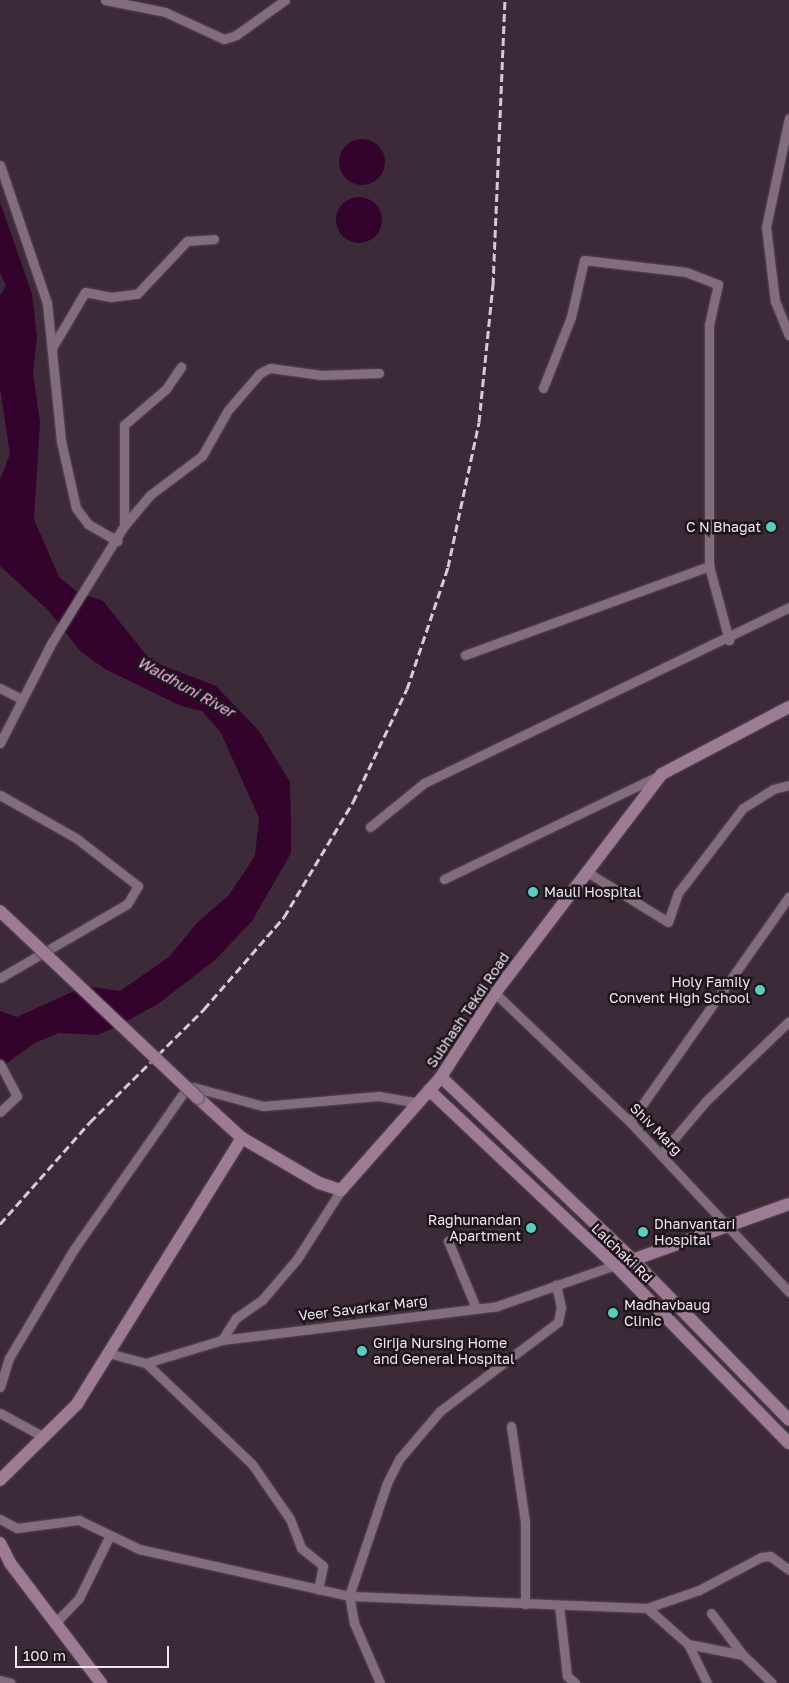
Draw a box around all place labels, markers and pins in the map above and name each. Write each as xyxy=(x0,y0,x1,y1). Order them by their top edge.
place label: C N Bhagat xyxy=(686,519,761,535)
marker: C N Bhagat xyxy=(765,521,777,533)
place label: Mauli Hospital xyxy=(544,884,641,900)
marker: Mauli Hospital xyxy=(526,885,540,899)
place label: Holy Family Convent High School xyxy=(609,974,750,1006)
marker: Holy Family Convent High School xyxy=(754,984,766,996)
place label: Raghunandan Apartment xyxy=(428,1212,521,1244)
place label: Dhanvantari Hospital xyxy=(654,1216,735,1248)
marker: Raghunandan Apartment xyxy=(525,1222,537,1234)
marker: Dhanvantari Hospital xyxy=(636,1225,650,1239)
place label: Madhavbaug Clinic xyxy=(624,1297,710,1330)
marker: Madhavbaug Clinic xyxy=(606,1306,620,1320)
place label: Girija Nursing Home and General Hospital xyxy=(373,1335,514,1368)
marker: Girija Nursing Home and General Hospital xyxy=(355,1344,369,1358)

